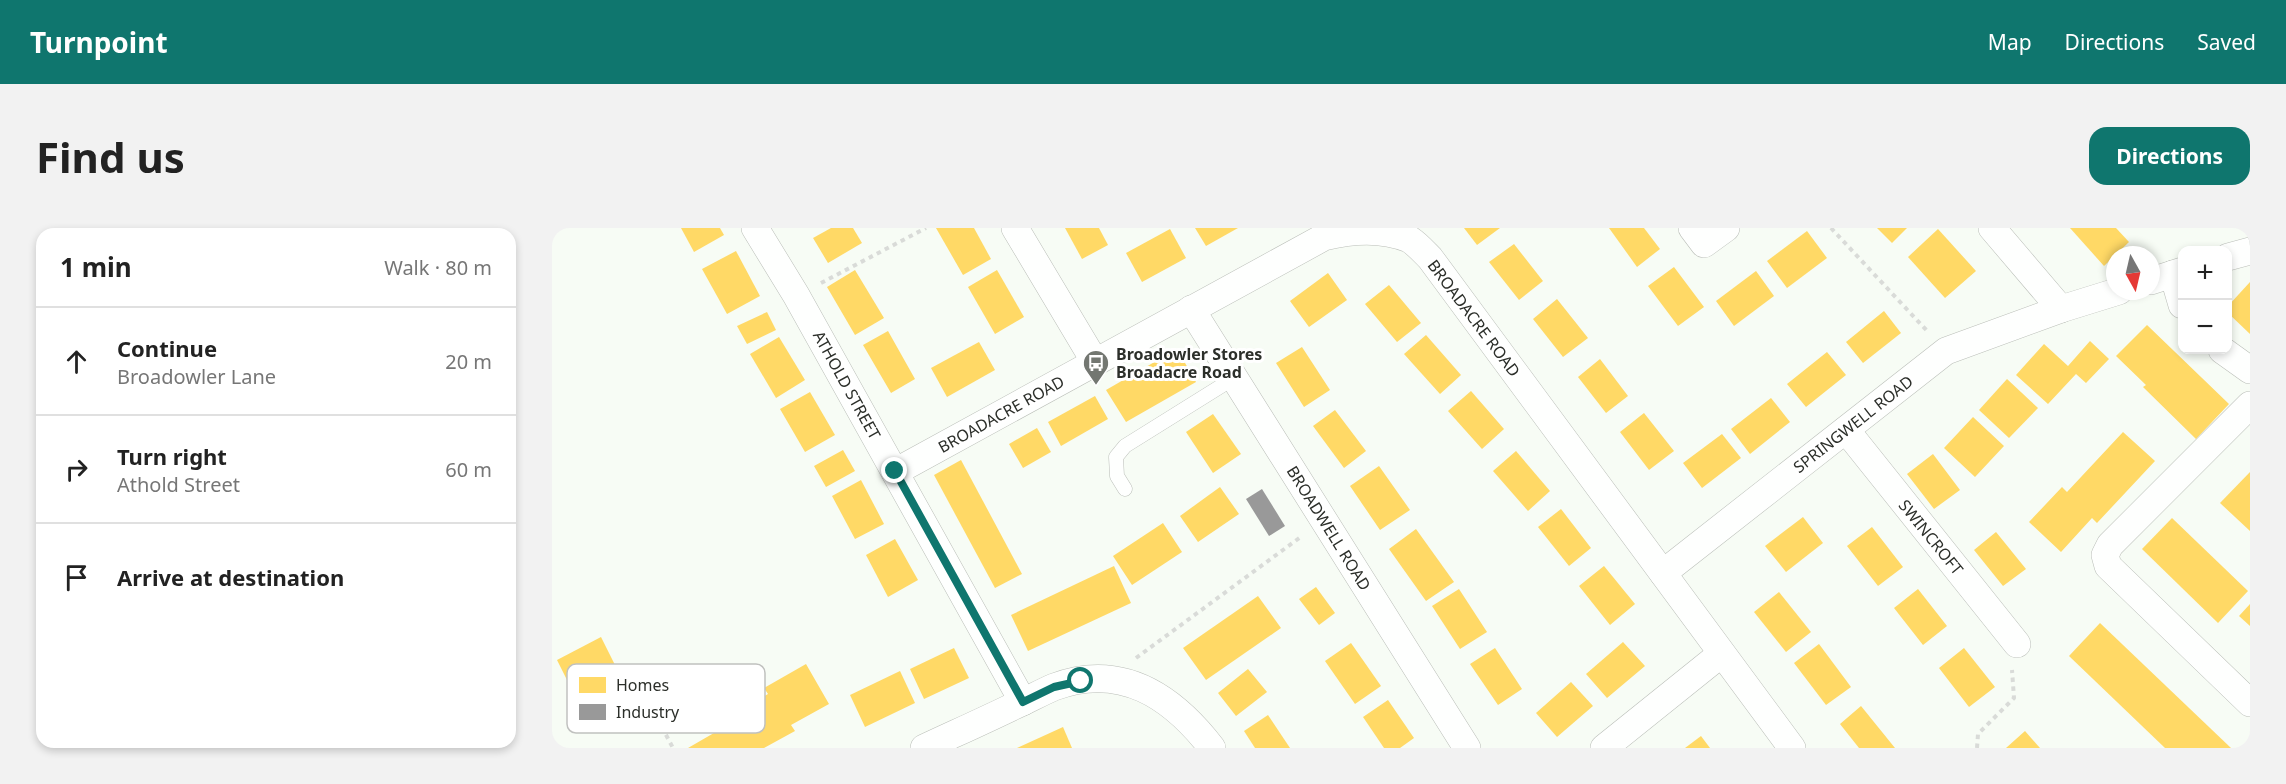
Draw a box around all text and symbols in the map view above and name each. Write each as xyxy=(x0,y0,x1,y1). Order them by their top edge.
text: Turnpoint xyxy=(30,23,168,61)
text: Map xyxy=(1988,28,2032,56)
text: Directions xyxy=(2065,28,2164,56)
text: Saved xyxy=(2197,28,2256,56)
button: Directions xyxy=(2089,127,2250,185)
text: Find us xyxy=(36,128,185,185)
north arrow xyxy=(2106,246,2160,300)
map controls xyxy=(2178,246,2232,354)
button: + xyxy=(2178,246,2232,300)
text: 1 min xyxy=(60,249,132,285)
text: Walk · 80 m xyxy=(384,254,492,281)
street label: BROADACRE ROAD xyxy=(1423,255,1525,381)
button: − xyxy=(2178,300,2232,354)
street label: ATHOLD STREET xyxy=(808,327,886,443)
text: Continue xyxy=(117,333,217,363)
place label: Broadowler Stores Broadacre Road xyxy=(1116,343,1262,383)
icon: ahead xyxy=(60,345,93,378)
text: 20 m xyxy=(445,348,492,375)
bus stop icon: Broadowler Stores Broadacre Road xyxy=(1081,348,1111,386)
text: Broadowler Lane xyxy=(117,363,276,390)
street label: BROADACRE ROAD xyxy=(934,370,1068,458)
street label: SPRINGWELL ROAD xyxy=(1789,370,1917,478)
text: Turn right xyxy=(117,441,227,471)
icon: right xyxy=(60,453,93,486)
text: 60 m xyxy=(445,456,492,483)
route end xyxy=(881,457,907,483)
street label: BROADWELL ROAD xyxy=(1282,462,1376,594)
text: Athold Street xyxy=(117,471,240,498)
street label: SWINCROFT xyxy=(1894,495,1968,579)
icon: arrive xyxy=(60,561,93,594)
text: Arrive at destination xyxy=(117,562,344,592)
legend xyxy=(567,664,765,733)
route start xyxy=(1067,667,1093,693)
text: Homes xyxy=(616,674,669,696)
text: Industry xyxy=(616,701,680,723)

